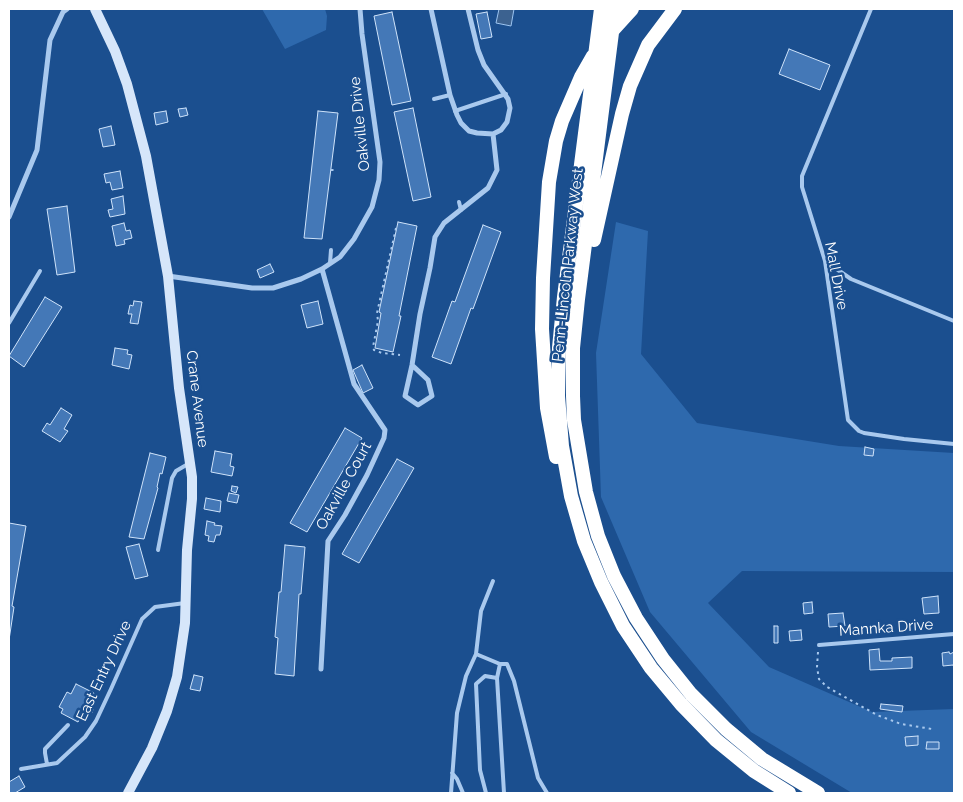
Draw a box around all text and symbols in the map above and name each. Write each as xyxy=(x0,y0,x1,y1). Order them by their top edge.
street label: Oakville Drive xyxy=(346,76,374,172)
street label: Penn-Lincoln Parkway West xyxy=(549,167,587,363)
street label: Mall Drive xyxy=(821,240,851,312)
street label: Crane Avenue xyxy=(182,349,212,449)
street label: Oakville Court xyxy=(312,439,376,533)
street label: Mannka Drive xyxy=(838,616,934,640)
street label: East Entry Drive xyxy=(73,618,135,724)

